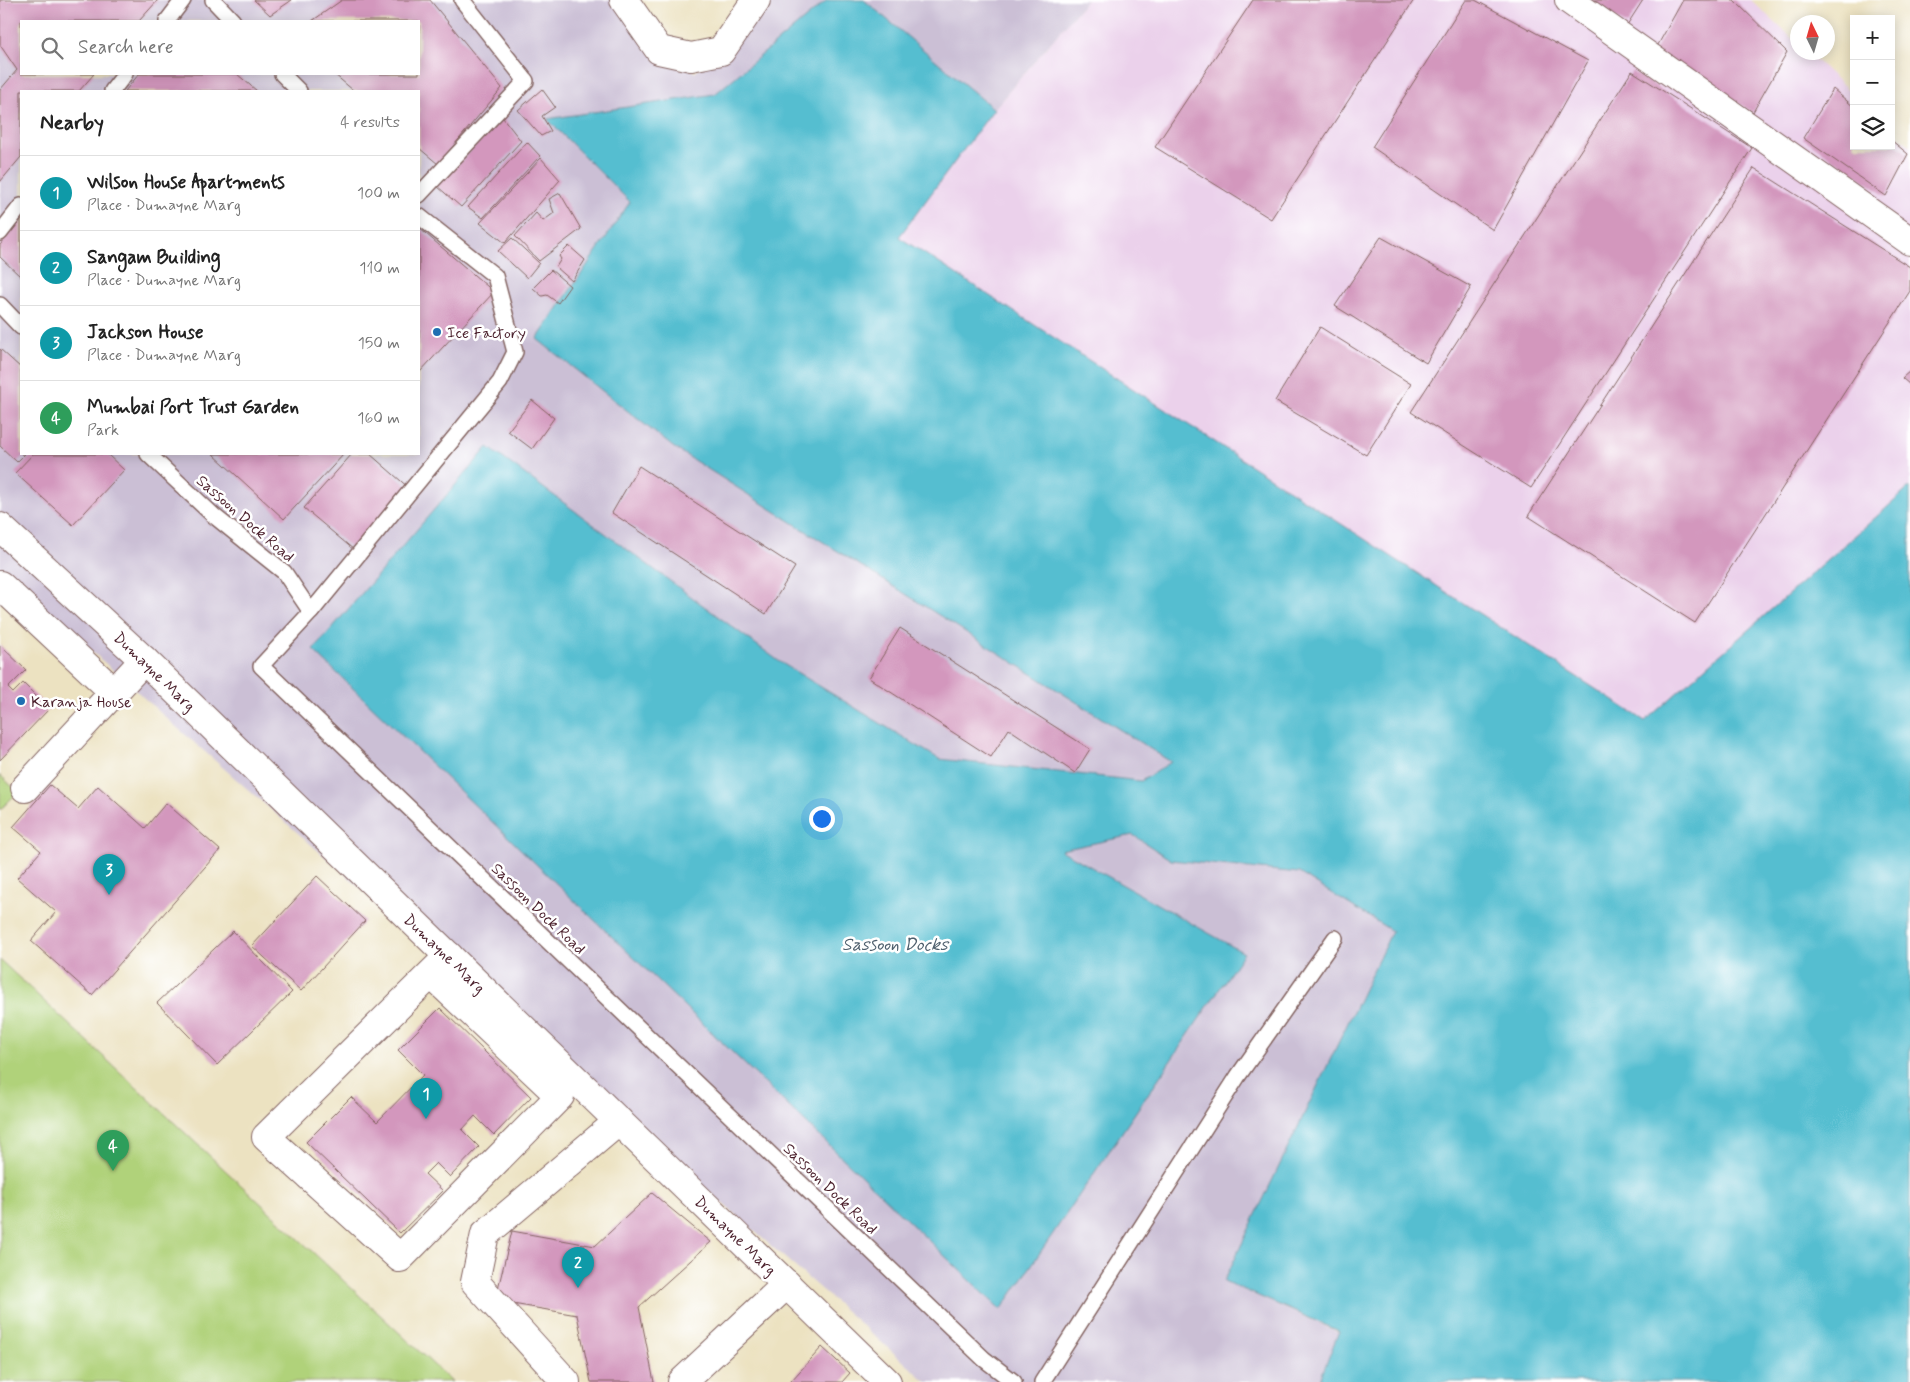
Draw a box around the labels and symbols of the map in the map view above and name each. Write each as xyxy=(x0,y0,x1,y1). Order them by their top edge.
north arrow xyxy=(1790,15,1835,60)
place label: Ice Factory xyxy=(447,323,526,344)
marker: Ice Factory xyxy=(431,326,443,338)
street label: Sassoon Dock Road xyxy=(192,471,298,568)
street label: Dumayne Marg xyxy=(108,628,200,717)
place label: Karanja House xyxy=(31,692,132,713)
marker: Karanja House xyxy=(15,695,27,707)
your location xyxy=(809,806,835,832)
pin: 3 xyxy=(93,854,125,895)
street label: Sassoon Dock Road xyxy=(486,859,590,960)
street label: Dumayne Marg xyxy=(398,910,490,999)
water label: Sassoon Docks xyxy=(842,933,950,957)
pin: 1 xyxy=(410,1078,442,1119)
pin: 4 xyxy=(97,1130,129,1171)
street label: Sassoon Dock Road xyxy=(778,1139,882,1240)
street label: Dumayne Marg xyxy=(689,1192,781,1281)
pin: 2 xyxy=(562,1247,594,1288)

